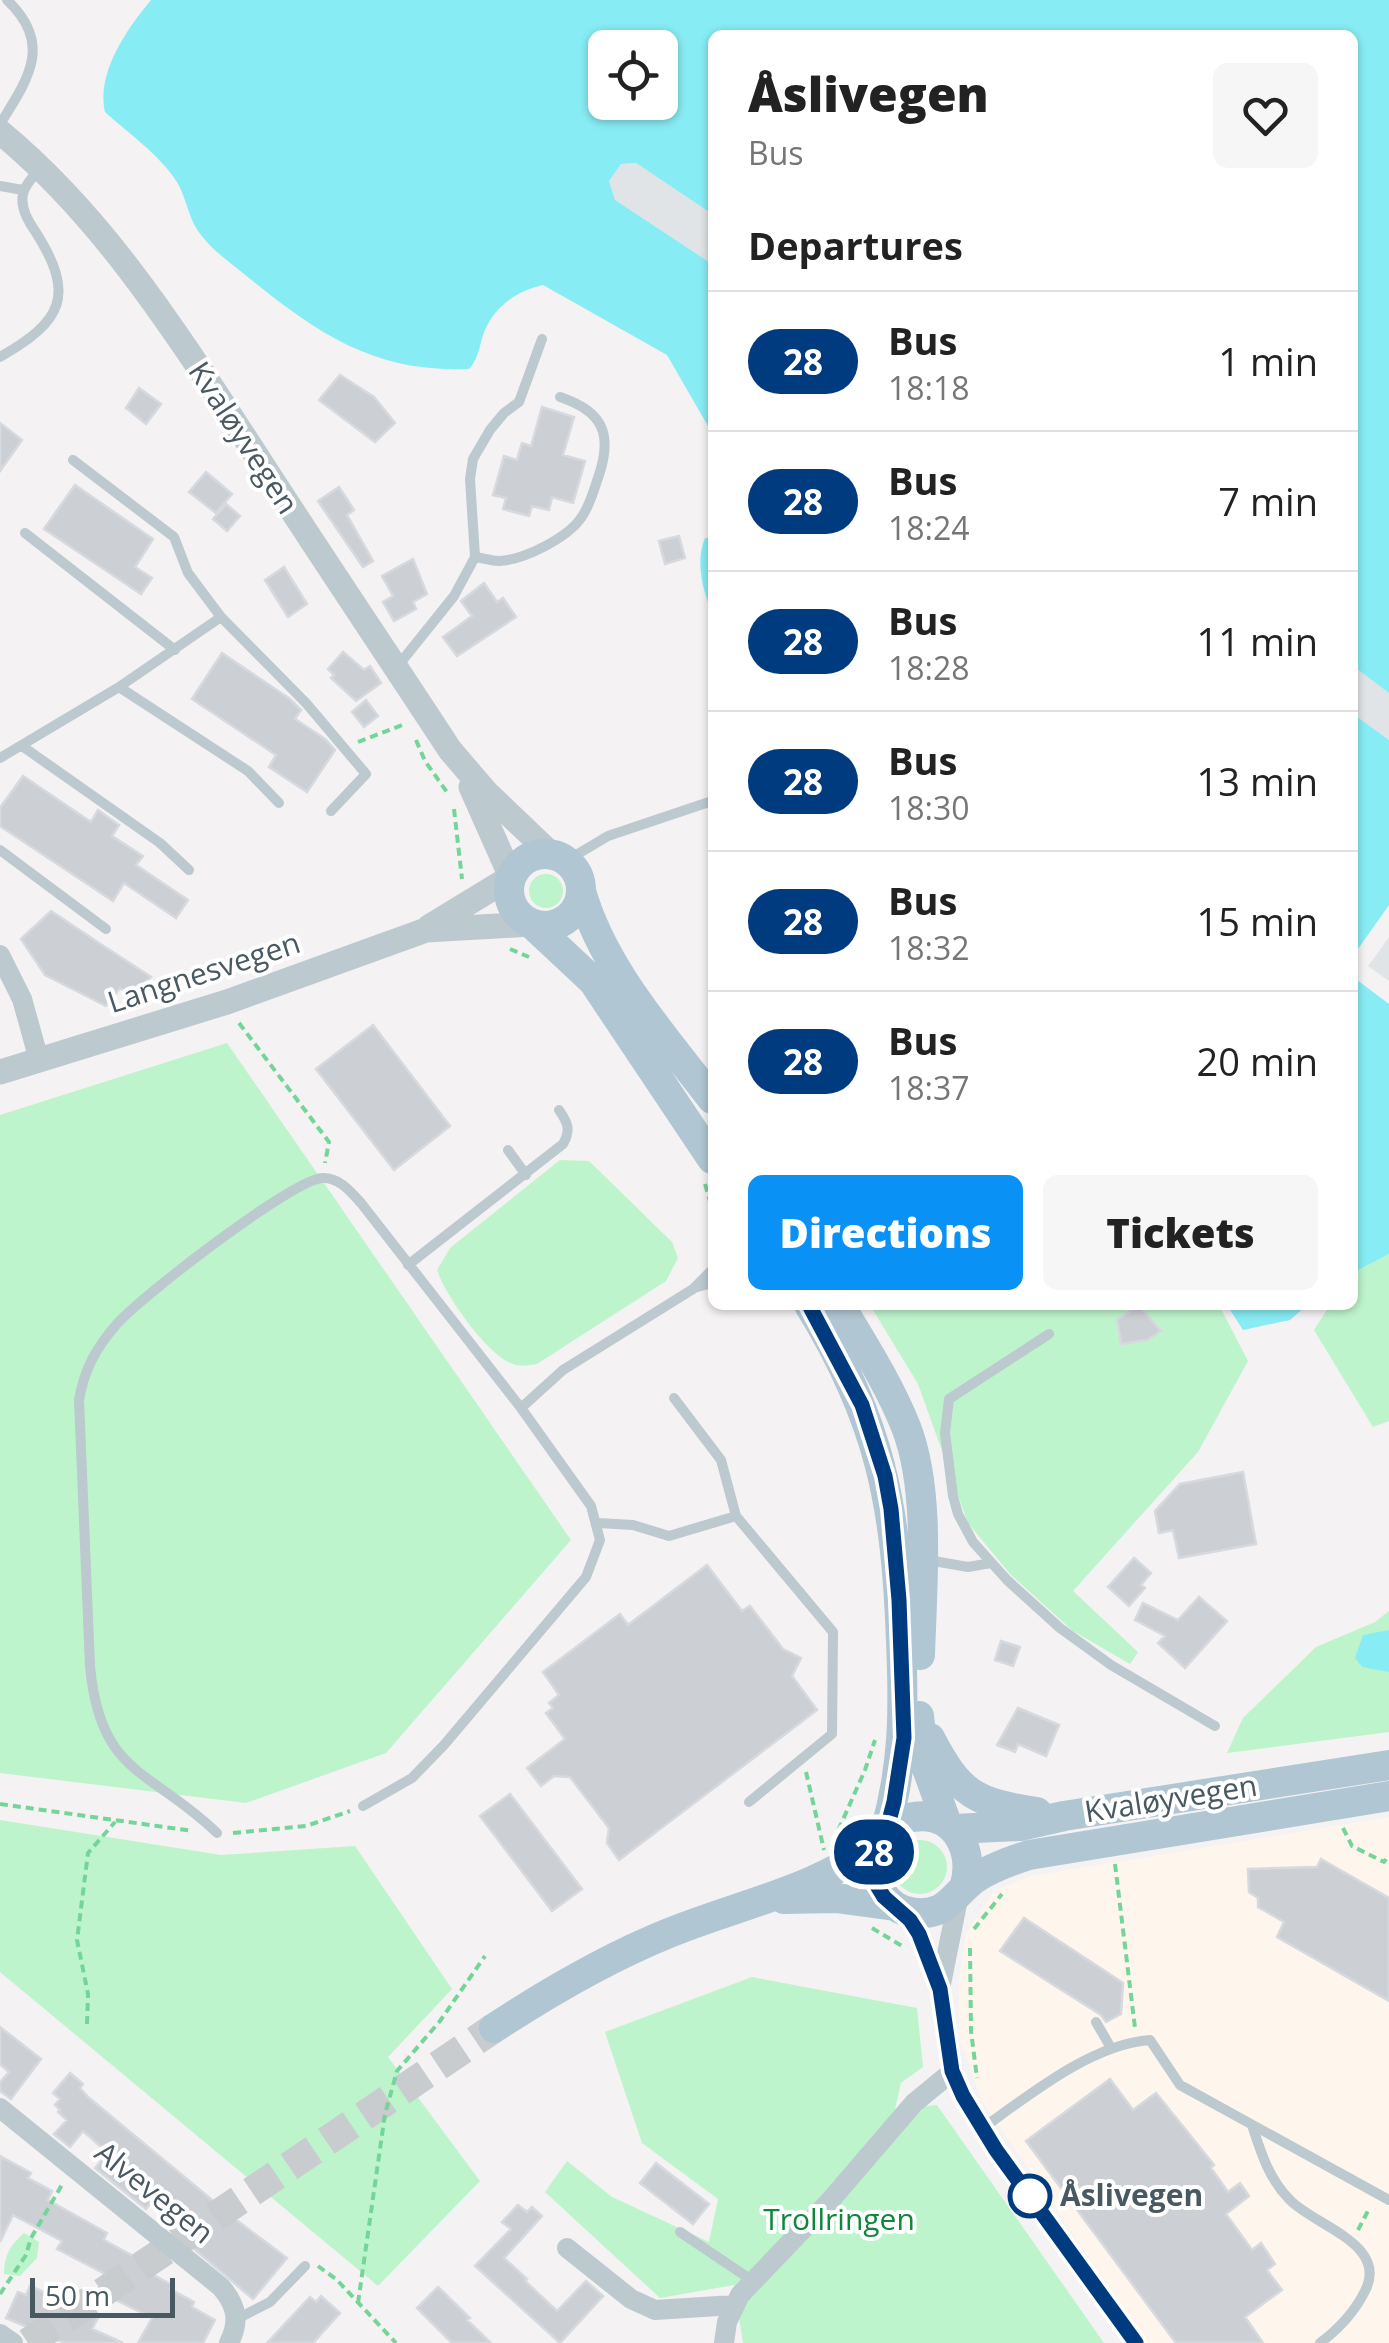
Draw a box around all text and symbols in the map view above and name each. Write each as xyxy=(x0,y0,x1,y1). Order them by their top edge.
map controls xyxy=(588,30,678,120)
button: locate xyxy=(588,30,678,120)
text: Åslivegen xyxy=(748,61,989,126)
button: heart xyxy=(1213,63,1318,168)
text: Bus xyxy=(748,131,804,174)
text: Departures xyxy=(748,219,963,271)
text: Bus xyxy=(888,314,957,366)
text: 1 min xyxy=(1218,335,1318,387)
text: 28 xyxy=(783,338,823,385)
street label: Kvaløyvegen xyxy=(180,353,309,521)
text: 18:18 xyxy=(888,366,970,409)
text: Bus xyxy=(888,454,957,506)
text: 7 min xyxy=(1218,475,1318,527)
text: 28 xyxy=(783,478,823,525)
text: 18:24 xyxy=(888,506,970,549)
text: Bus xyxy=(888,594,957,646)
text: 11 min xyxy=(1197,615,1318,667)
text: 28 xyxy=(783,618,823,665)
text: 18:28 xyxy=(888,646,970,689)
text: Bus xyxy=(888,734,957,786)
text: 13 min xyxy=(1197,755,1318,807)
text: 28 xyxy=(783,758,823,805)
text: 18:30 xyxy=(888,786,970,829)
text: Bus xyxy=(888,874,957,926)
text: 15 min xyxy=(1197,895,1318,947)
text: 28 xyxy=(783,898,823,945)
street label: Langnesvegen xyxy=(102,921,305,1022)
text: 18:32 xyxy=(888,926,970,969)
text: Bus xyxy=(888,1014,957,1066)
text: 20 min xyxy=(1197,1035,1318,1087)
text: 28 xyxy=(783,1038,823,1085)
text: 18:37 xyxy=(888,1066,970,1109)
button: Directions xyxy=(748,1175,1023,1290)
button: Tickets xyxy=(1043,1175,1318,1290)
street label: Kvaløyvegen xyxy=(1082,1764,1260,1831)
line badge: 28 xyxy=(829,1820,919,1884)
text: 28 xyxy=(854,1829,894,1876)
street label: Alvevegen xyxy=(87,2131,223,2252)
place label: Åslivegen xyxy=(1060,2174,1203,2215)
marker: Åslivegen xyxy=(1009,2175,1051,2217)
park label: Trollringen xyxy=(763,2198,915,2239)
scale bar xyxy=(30,2273,175,2318)
text: 50 m xyxy=(45,2276,110,2314)

